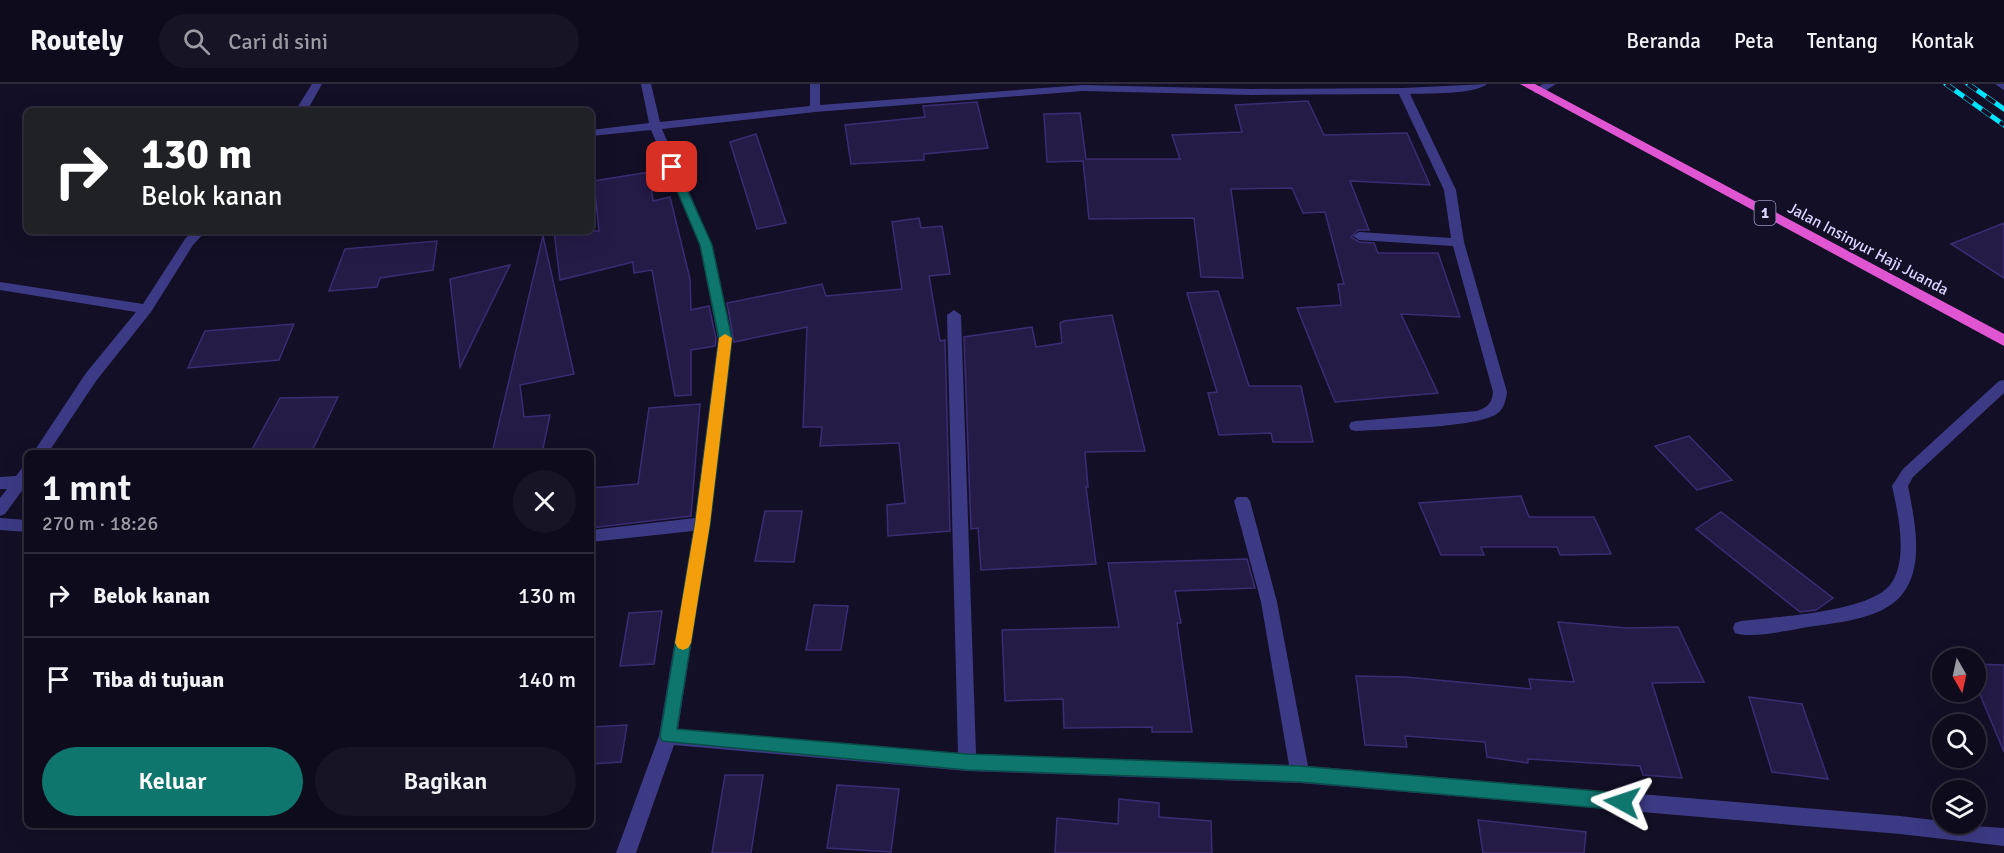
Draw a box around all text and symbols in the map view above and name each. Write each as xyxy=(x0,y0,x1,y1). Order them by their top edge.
search box xyxy=(159,14,579,68)
text: Routely xyxy=(30,24,123,58)
icon: search xyxy=(180,25,213,58)
text: Cari di sini xyxy=(228,28,328,55)
text: Beranda xyxy=(1626,28,1701,54)
text: Peta xyxy=(1734,28,1774,54)
text: Tentang xyxy=(1807,28,1878,54)
text: Kontak xyxy=(1911,28,1974,54)
text: 130 m xyxy=(141,129,252,180)
icon: right xyxy=(42,132,120,210)
pin xyxy=(646,141,697,192)
icon: arrive xyxy=(655,150,688,183)
text: Belok kanan xyxy=(141,180,282,213)
street label: Jalan Insinyur Haji Juanda xyxy=(1784,198,1952,300)
road number: 1 xyxy=(1754,201,1776,225)
text: 1 mnt xyxy=(42,466,131,511)
button: close xyxy=(513,470,576,533)
text: 270 m · 18:26 xyxy=(42,511,158,536)
icon: right xyxy=(42,579,75,612)
text: Belok kanan xyxy=(93,582,210,609)
text: 130 m xyxy=(518,582,576,609)
north arrow xyxy=(1932,648,1986,702)
map controls xyxy=(1932,648,1986,834)
icon: arrive xyxy=(42,663,75,696)
text: Tiba di tujuan xyxy=(93,666,224,693)
text: 140 m xyxy=(518,666,576,693)
button: search xyxy=(1932,714,1986,768)
button: Keluar xyxy=(42,747,303,816)
button: Bagikan xyxy=(315,747,576,816)
position arrow xyxy=(1590,770,1654,834)
button: layers xyxy=(1932,780,1986,834)

